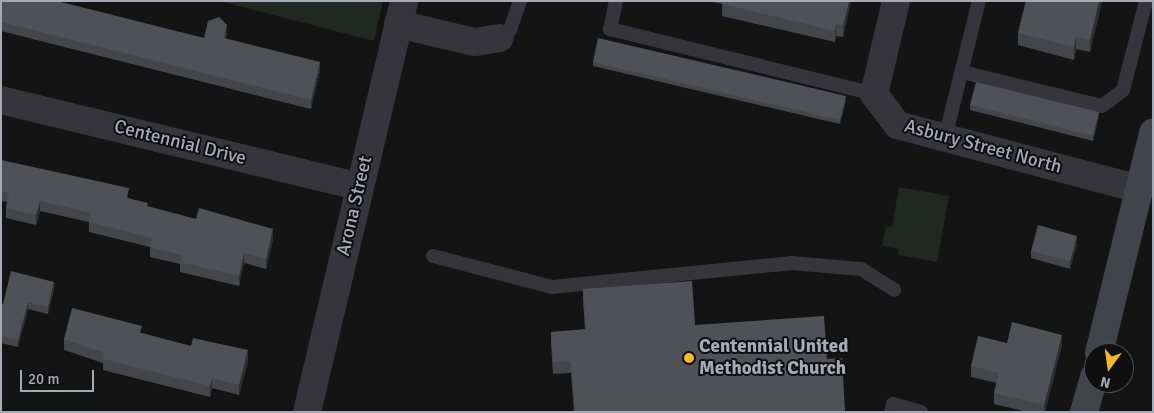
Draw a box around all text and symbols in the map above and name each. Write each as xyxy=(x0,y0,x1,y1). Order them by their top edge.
street label: Asbury Street North xyxy=(902,115,1064,179)
street label: Centennial Drive xyxy=(112,116,248,170)
street label: Arona Street xyxy=(332,154,378,258)
place label: Centennial United Methodist Church xyxy=(699,336,848,380)
north arrow xyxy=(1084,343,1134,393)
marker: Centennial United Methodist Church xyxy=(683,352,695,364)
scale bar xyxy=(22,360,96,392)
text: 20 m xyxy=(28,370,59,388)
text: N xyxy=(1099,373,1112,391)

